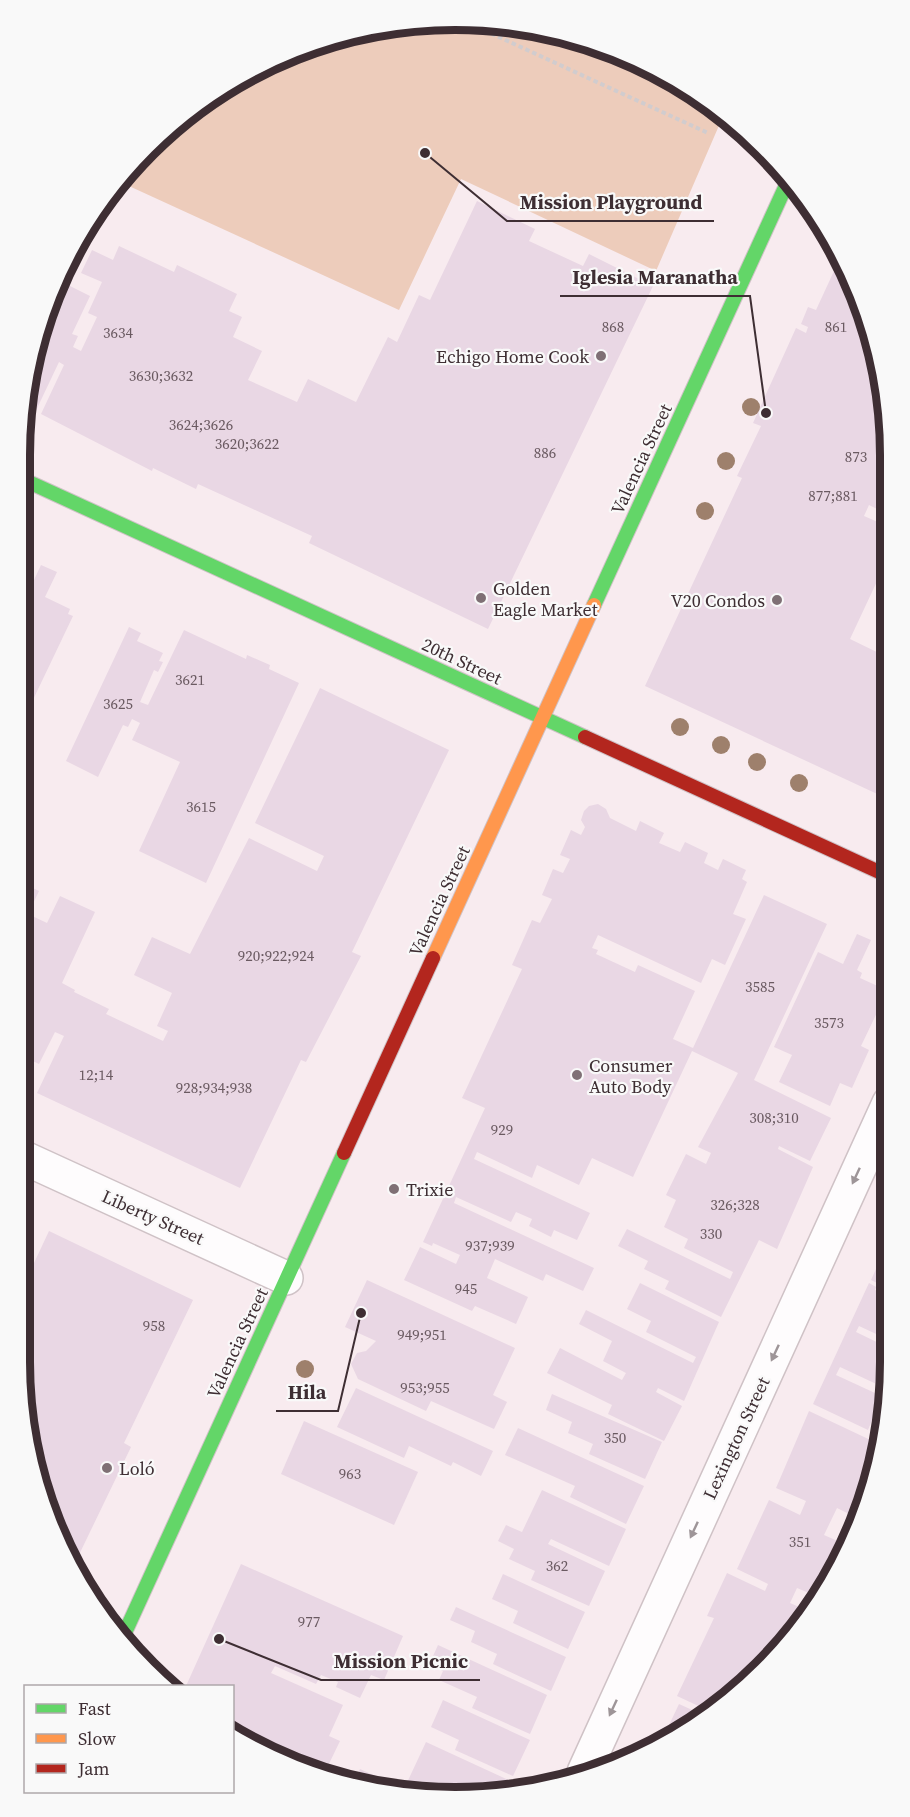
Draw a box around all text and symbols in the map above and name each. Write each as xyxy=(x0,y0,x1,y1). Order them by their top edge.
callout: Mission Playground xyxy=(507,183,714,221)
text: Mission Playground xyxy=(520,188,702,216)
callout: Iglesia Maranatha xyxy=(560,258,750,296)
text: Iglesia Maranatha xyxy=(572,263,738,291)
house number: 868 xyxy=(602,316,624,337)
house number: 861 xyxy=(825,316,847,337)
house number: 3634 xyxy=(103,322,133,343)
place label: Echigo Home Cook xyxy=(436,344,589,369)
marker: Echigo Home Cook xyxy=(594,349,608,363)
house number: 3630;3632 xyxy=(129,365,193,386)
street label: Valencia Street xyxy=(604,400,678,518)
house number: 3624;3626 xyxy=(169,414,233,435)
house number: 3620;3622 xyxy=(215,433,279,454)
house number: 886 xyxy=(534,442,556,463)
house number: 873 xyxy=(845,446,867,467)
house number: 877;881 xyxy=(808,485,858,506)
place label: Golden Eagle Market xyxy=(493,576,598,622)
place label: V20 Condos xyxy=(671,588,765,613)
marker: Golden Eagle Market xyxy=(474,591,488,605)
marker: V20 Condos xyxy=(770,593,784,607)
street label: 20th Street xyxy=(418,632,506,690)
house number: 3621 xyxy=(175,669,205,690)
house number: 3625 xyxy=(103,693,133,714)
house number: 3615 xyxy=(186,796,216,817)
street label: Valencia Street xyxy=(402,842,476,960)
house number: 920;922;924 xyxy=(238,945,315,966)
house number: 3585 xyxy=(745,976,775,997)
house number: 3573 xyxy=(814,1012,844,1033)
place label: Consumer Auto Body xyxy=(589,1053,673,1099)
house number: 12;14 xyxy=(79,1064,114,1085)
marker: Consumer Auto Body xyxy=(570,1068,584,1082)
house number: 928;934;938 xyxy=(176,1077,252,1098)
house number: 308;310 xyxy=(749,1107,799,1128)
house number: 929 xyxy=(491,1119,513,1140)
one-way arrow xyxy=(851,1167,860,1184)
place label: Trixie xyxy=(406,1177,453,1202)
marker: Trixie xyxy=(387,1182,401,1196)
street label: Liberty Street xyxy=(98,1183,208,1251)
house number: 326;328 xyxy=(710,1194,760,1215)
house number: 330 xyxy=(700,1223,722,1244)
house number: 937;939 xyxy=(465,1235,515,1256)
house number: 945 xyxy=(455,1278,477,1299)
street label: Valencia Street xyxy=(200,1284,274,1402)
house number: 958 xyxy=(143,1315,165,1336)
house number: 949;951 xyxy=(397,1324,447,1345)
one-way arrow xyxy=(769,1344,779,1362)
callout: Hila xyxy=(276,1373,338,1411)
street label: Lexington Street xyxy=(697,1373,775,1503)
house number: 953;955 xyxy=(400,1377,450,1398)
text: Hila xyxy=(288,1378,327,1406)
house number: 350 xyxy=(604,1427,626,1448)
place label: Loló xyxy=(119,1456,155,1481)
marker: Loló xyxy=(100,1461,114,1475)
house number: 963 xyxy=(339,1463,361,1484)
one-way arrow xyxy=(689,1522,699,1540)
house number: 351 xyxy=(789,1531,811,1552)
house number: 362 xyxy=(546,1555,568,1576)
house number: 977 xyxy=(298,1611,320,1632)
callout: Mission Picnic xyxy=(321,1642,480,1680)
text: Mission Picnic xyxy=(334,1647,468,1675)
legend xyxy=(24,1685,234,1793)
text: Fast xyxy=(78,1696,111,1721)
one-way arrow xyxy=(608,1699,618,1717)
text: Slow xyxy=(78,1726,116,1751)
text: Jam xyxy=(77,1756,110,1781)

